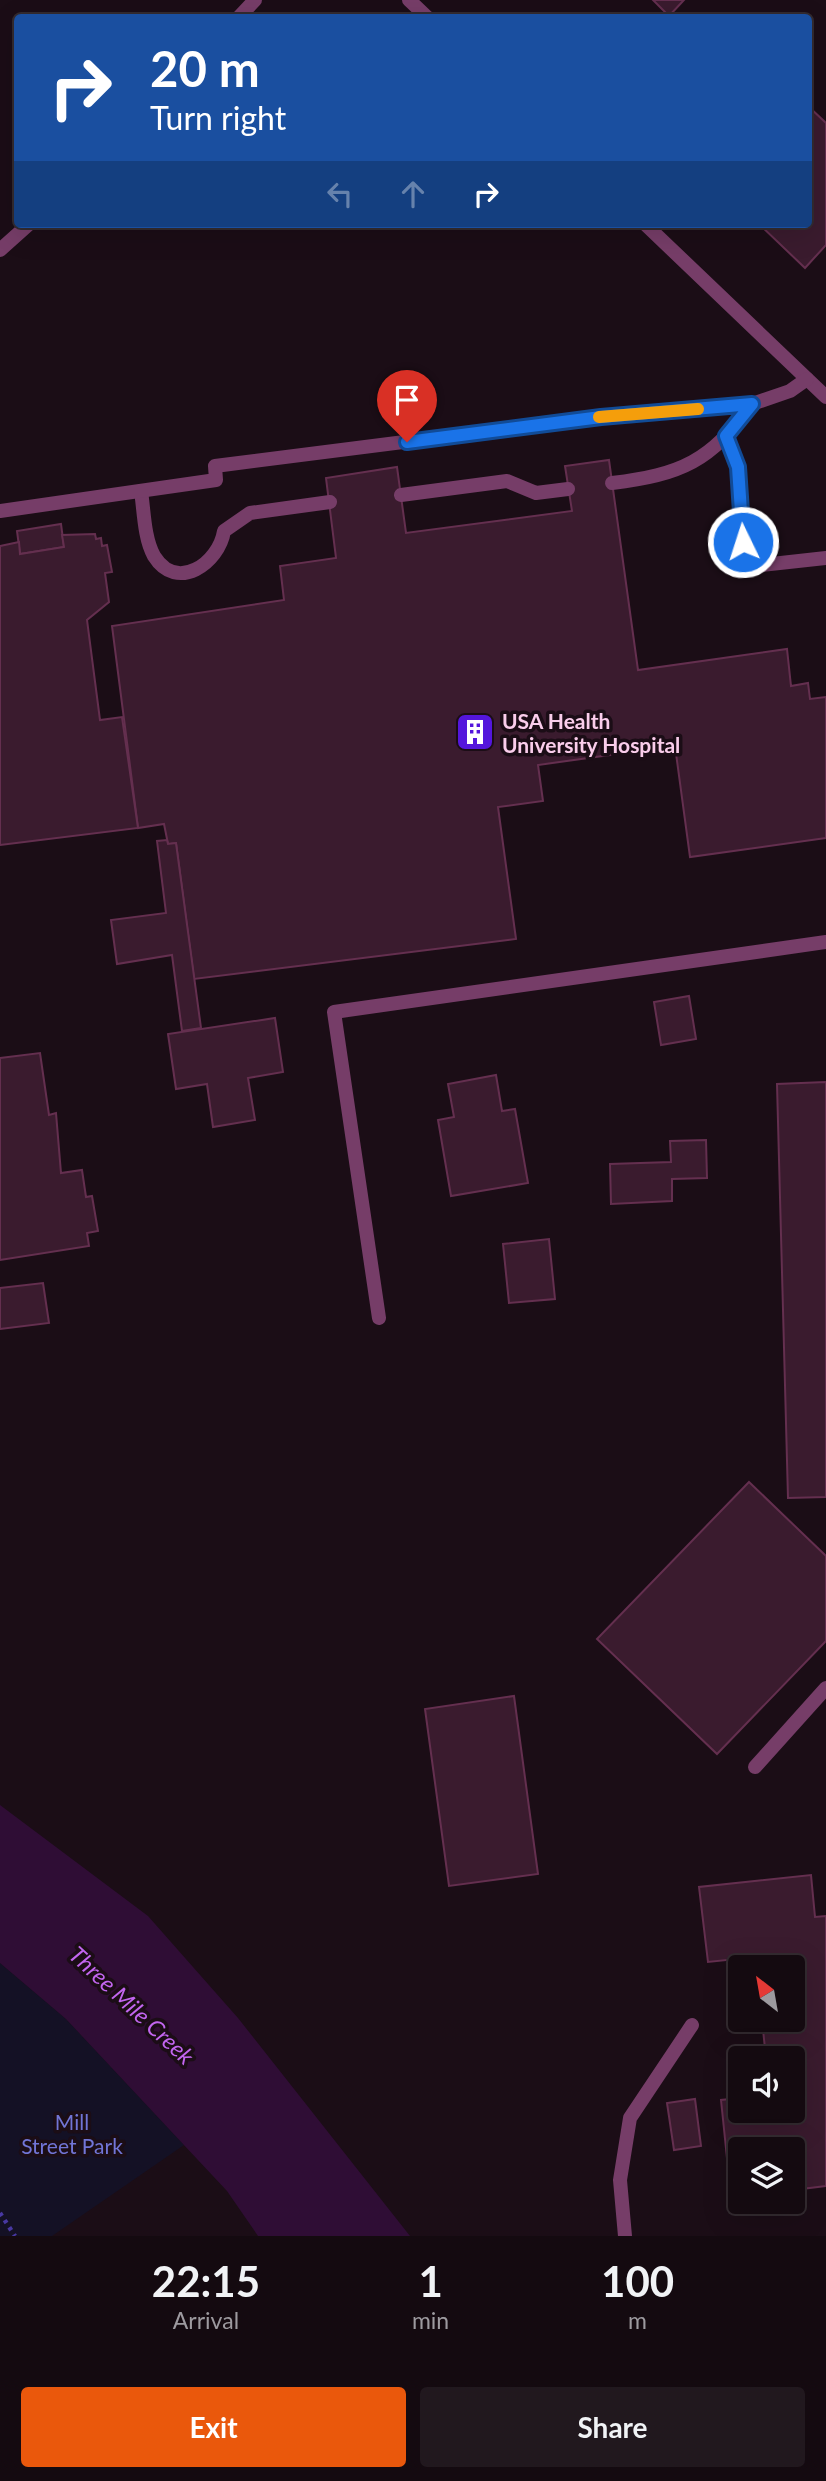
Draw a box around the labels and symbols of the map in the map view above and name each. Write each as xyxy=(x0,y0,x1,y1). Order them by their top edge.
pin xyxy=(377,370,437,442)
position arrow xyxy=(706,505,780,579)
place label: USA Health University Hospital xyxy=(502,708,680,757)
building icon: USA Health University Hospital xyxy=(454,711,496,753)
water label: Three Mile Creek xyxy=(64,1940,201,2071)
north arrow xyxy=(728,1955,805,2032)
park label: Mill Street Park xyxy=(21,2109,123,2158)

